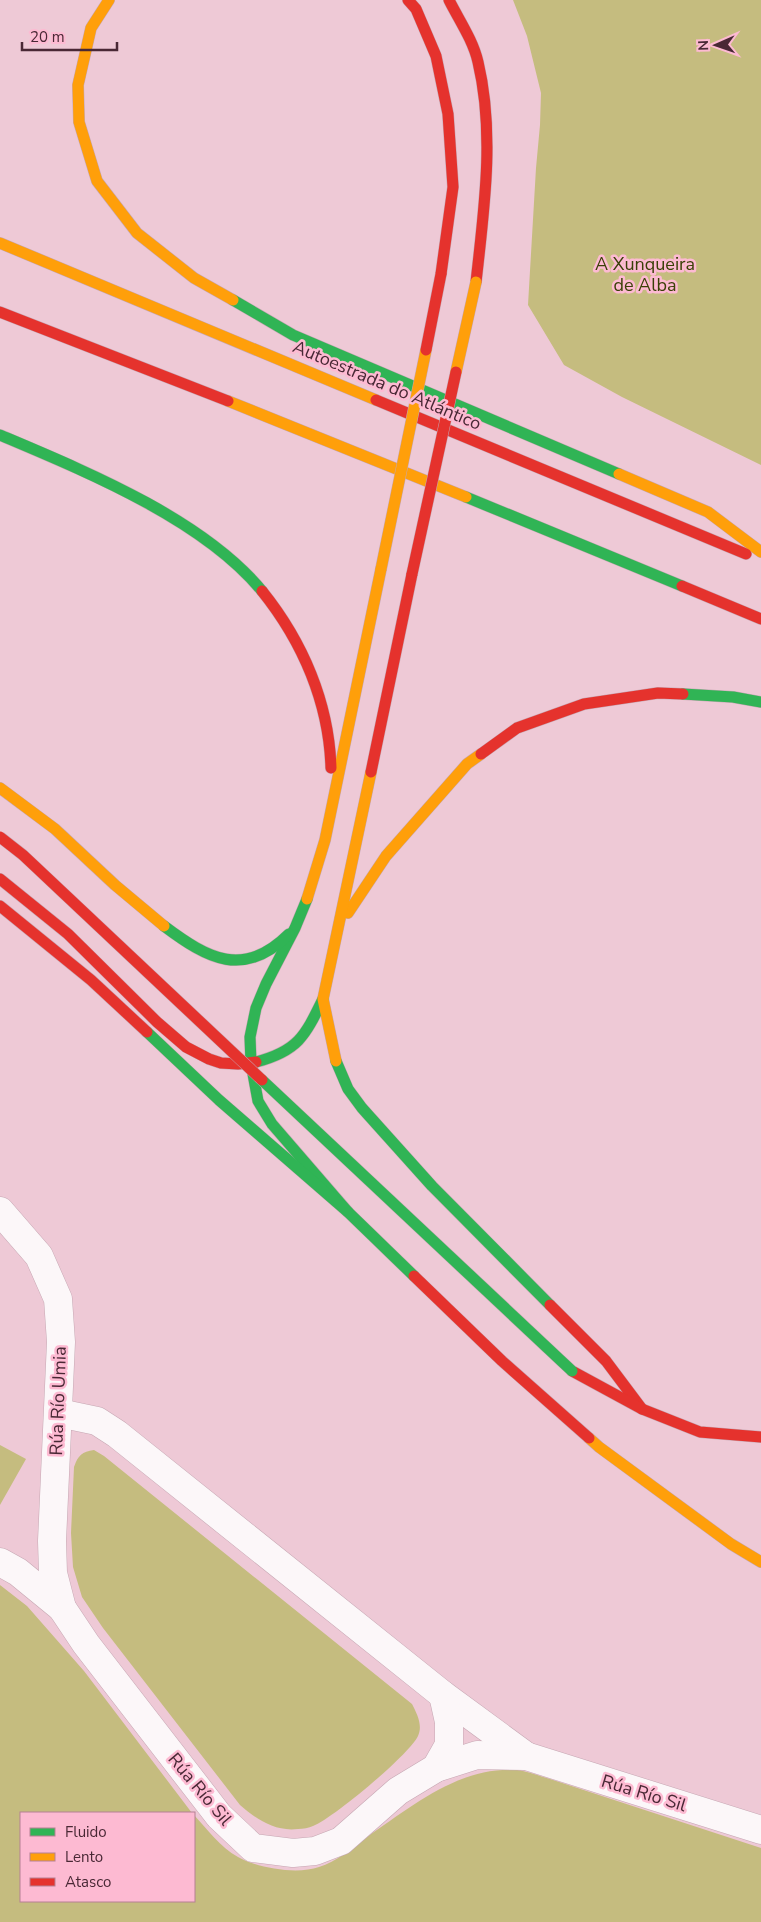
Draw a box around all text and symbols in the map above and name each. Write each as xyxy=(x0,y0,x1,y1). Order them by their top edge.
scale bar xyxy=(22,20,118,52)
north arrow xyxy=(691,20,741,70)
text: 20 m xyxy=(30,27,65,47)
text: N xyxy=(694,40,713,51)
park label: A Xunqueira de Alba xyxy=(595,252,695,297)
street label: Autoestrada do Atlántico xyxy=(289,334,485,436)
street label: Rúa Río Umia xyxy=(44,1346,72,1456)
street label: Rúa Río Sil xyxy=(163,1748,238,1831)
street label: Rúa Río Sil xyxy=(599,1769,690,1817)
legend xyxy=(20,1812,195,1902)
text: Fluido xyxy=(65,1822,107,1842)
text: Lento xyxy=(65,1847,103,1867)
text: Atasco xyxy=(65,1872,111,1892)

